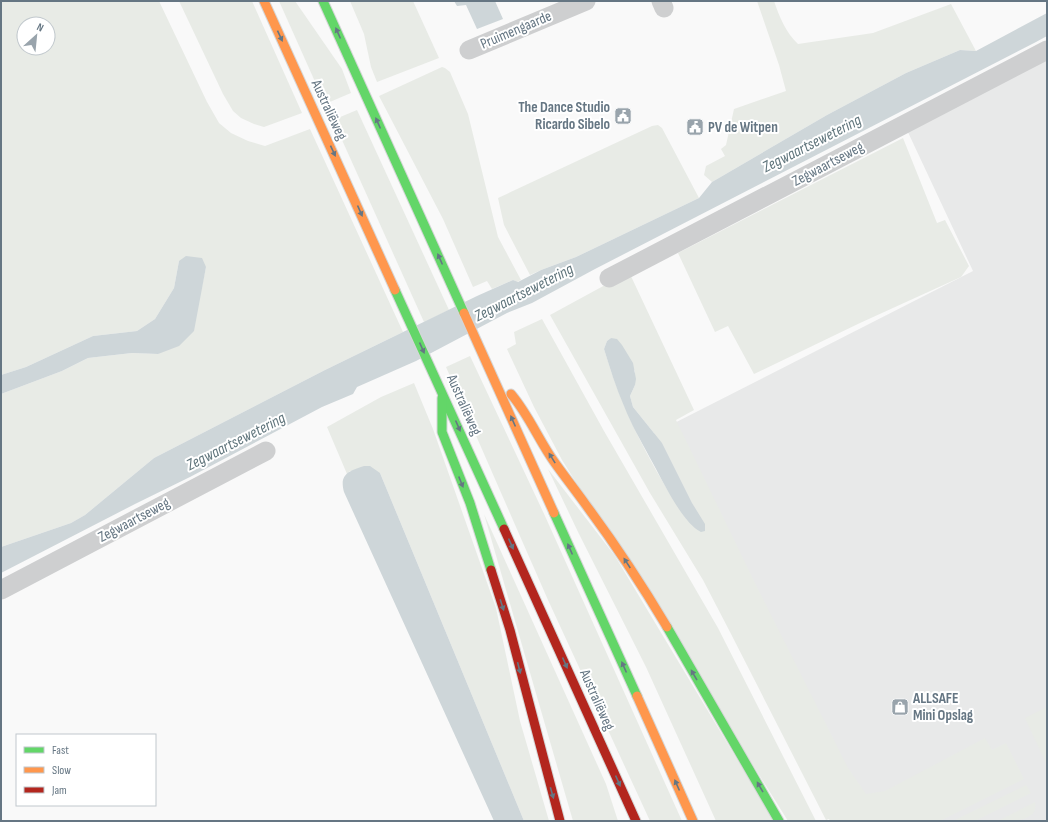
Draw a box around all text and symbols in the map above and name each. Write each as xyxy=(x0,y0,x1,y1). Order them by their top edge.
street label: Pruimengaarde xyxy=(478,7,554,53)
north arrow xyxy=(16,16,56,56)
text: N xyxy=(35,20,46,35)
one-way arrow xyxy=(335,27,341,38)
one-way arrow xyxy=(277,31,283,42)
street label: Australiëweg xyxy=(306,76,351,143)
place label: The Dance Studio Ricardo Sibelo xyxy=(518,98,610,134)
public building icon: The Dance Studio Ricardo Sibelo xyxy=(613,106,633,126)
water label: Zegwaartsewetering xyxy=(759,111,865,178)
one-way arrow xyxy=(375,117,381,129)
public building icon: PV de Witpen xyxy=(685,117,705,137)
place label: PV de Witpen xyxy=(708,118,778,137)
street label: Zegwaartseweg xyxy=(789,137,867,191)
one-way arrow xyxy=(330,145,336,157)
one-way arrow xyxy=(357,206,363,217)
one-way arrow xyxy=(436,253,443,265)
water label: Zegwaartsewetering xyxy=(471,260,577,327)
one-way arrow xyxy=(420,343,426,355)
street label: Australiëweg xyxy=(442,371,486,438)
water label: Zegwaartsewetering xyxy=(183,409,289,476)
one-way arrow xyxy=(510,416,516,427)
one-way arrow xyxy=(455,420,461,432)
one-way arrow xyxy=(548,452,555,464)
one-way arrow xyxy=(459,476,465,488)
street label: Zegwaartseweg xyxy=(95,493,173,547)
one-way arrow xyxy=(508,539,514,550)
one-way arrow xyxy=(567,543,573,554)
one-way arrow xyxy=(624,558,631,569)
one-way arrow xyxy=(499,599,505,611)
one-way arrow xyxy=(562,657,568,669)
one-way arrow xyxy=(517,661,523,674)
one-way arrow xyxy=(621,661,627,673)
street label: Australiëweg xyxy=(575,666,619,733)
one-way arrow xyxy=(691,669,698,681)
place label: ALLSAFE Mini Opslag xyxy=(912,689,974,725)
shop icon: ALLSAFE Mini Opslag xyxy=(890,697,910,717)
legend xyxy=(16,734,156,806)
text: Fast xyxy=(52,743,69,758)
text: Slow xyxy=(52,763,71,778)
one-way arrow xyxy=(615,776,621,787)
one-way arrow xyxy=(674,780,680,791)
one-way arrow xyxy=(756,781,763,793)
text: Jam xyxy=(51,783,67,798)
one-way arrow xyxy=(549,788,555,800)

